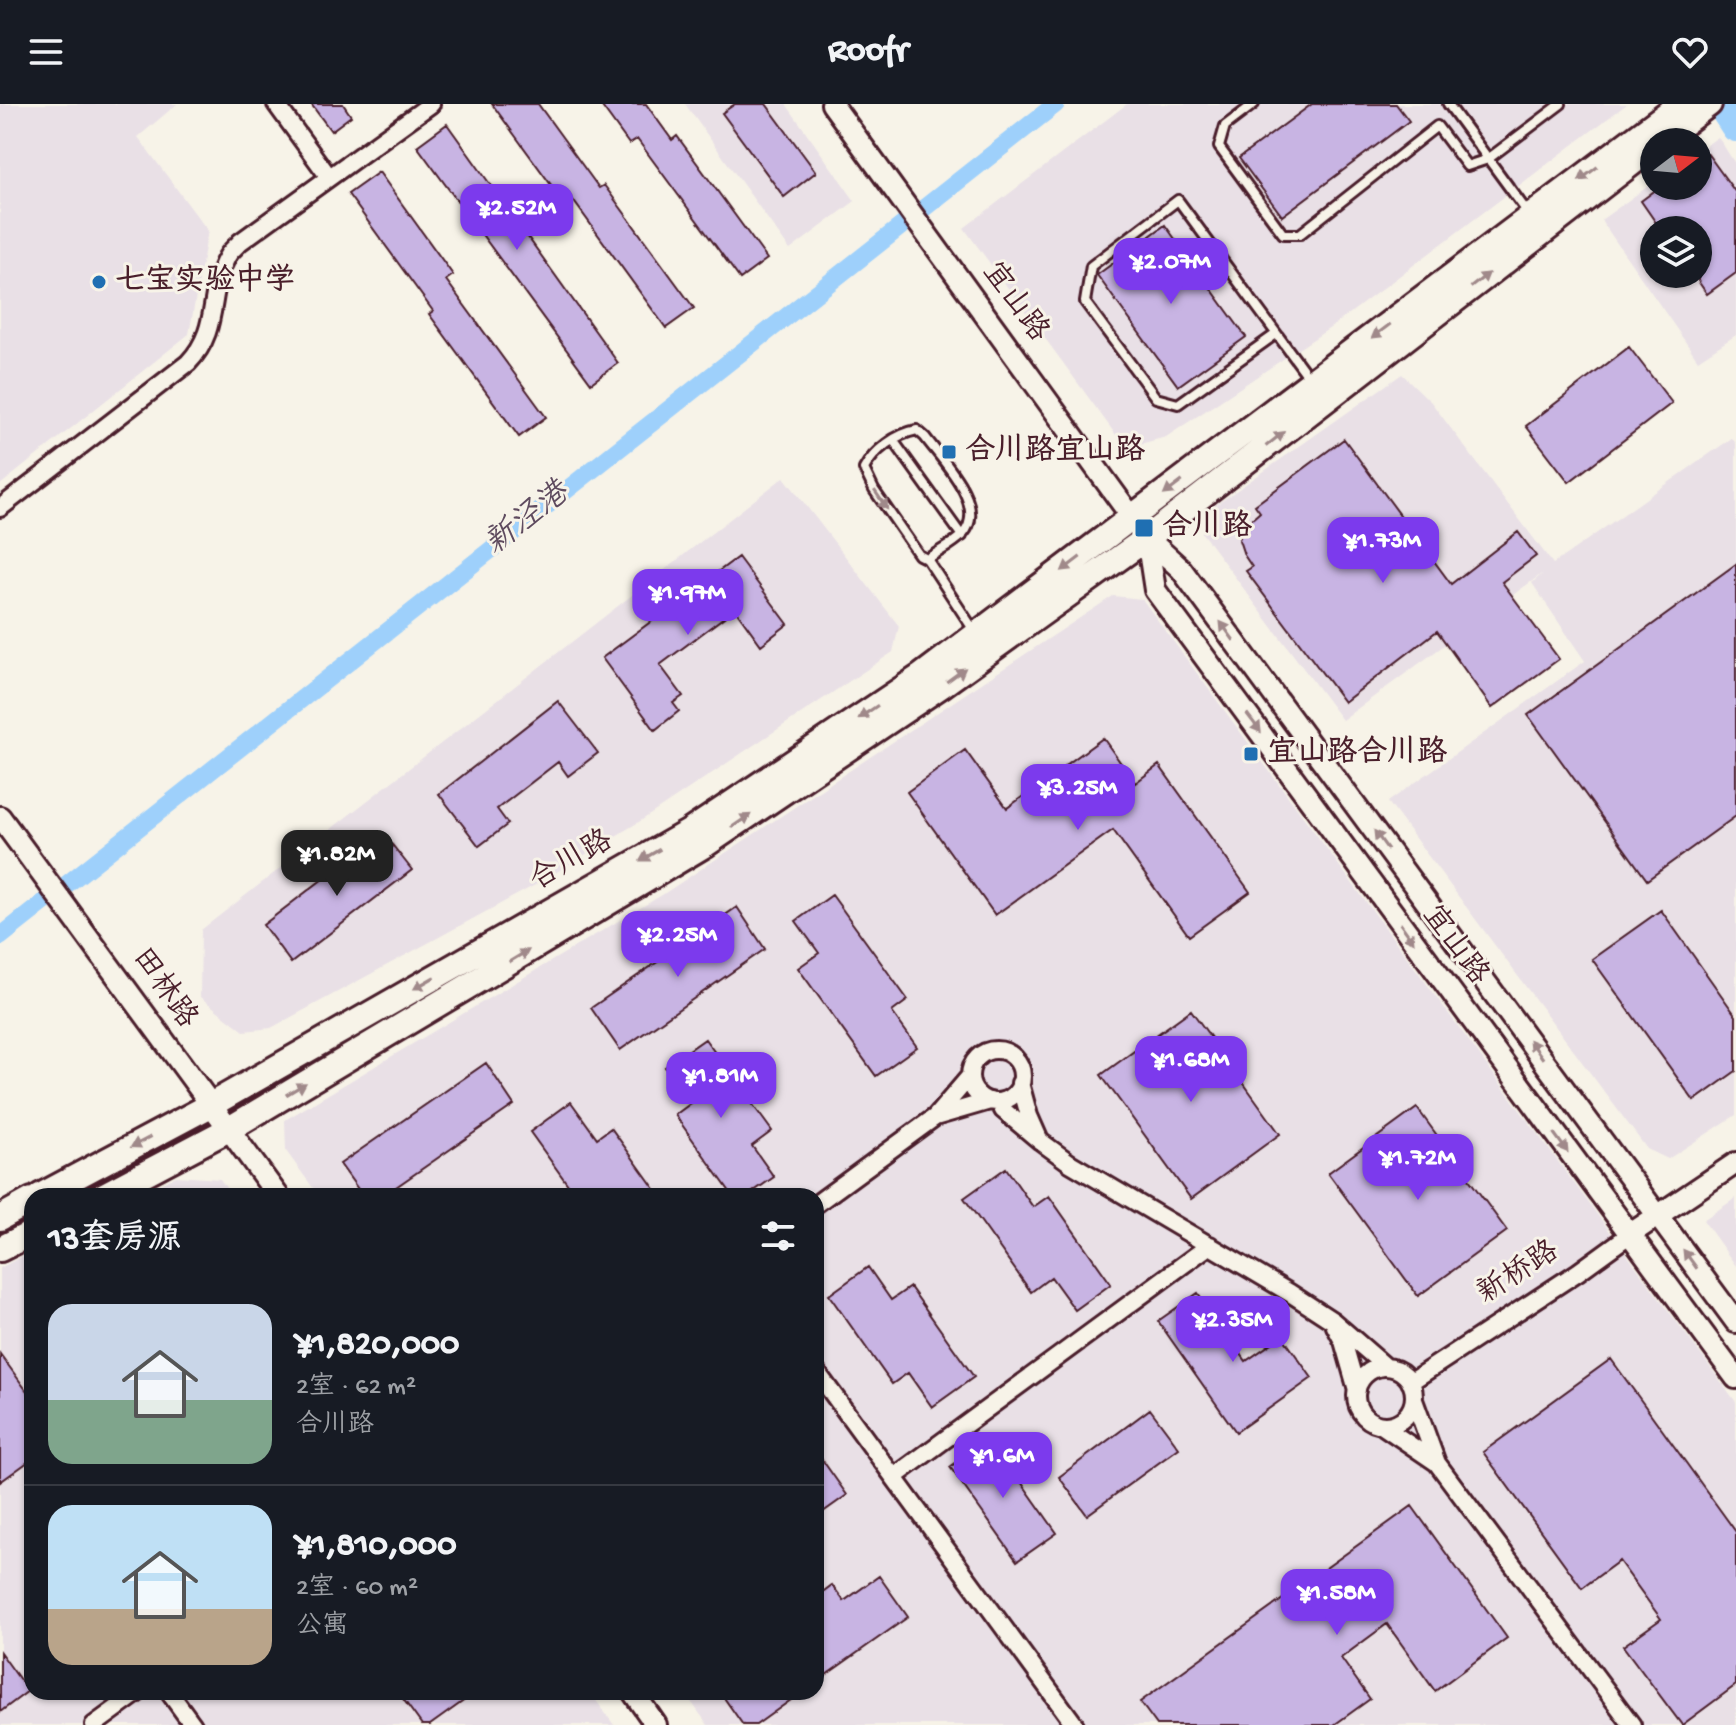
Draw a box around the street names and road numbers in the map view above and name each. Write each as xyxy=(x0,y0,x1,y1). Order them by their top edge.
street label: 宜山路 xyxy=(973,255,1056,350)
street label: 合川路 xyxy=(523,823,620,900)
street label: 宜山路 xyxy=(1413,898,1496,993)
street label: 田林路 xyxy=(123,941,205,1036)
street label: 新桥路 xyxy=(1471,1233,1566,1313)

